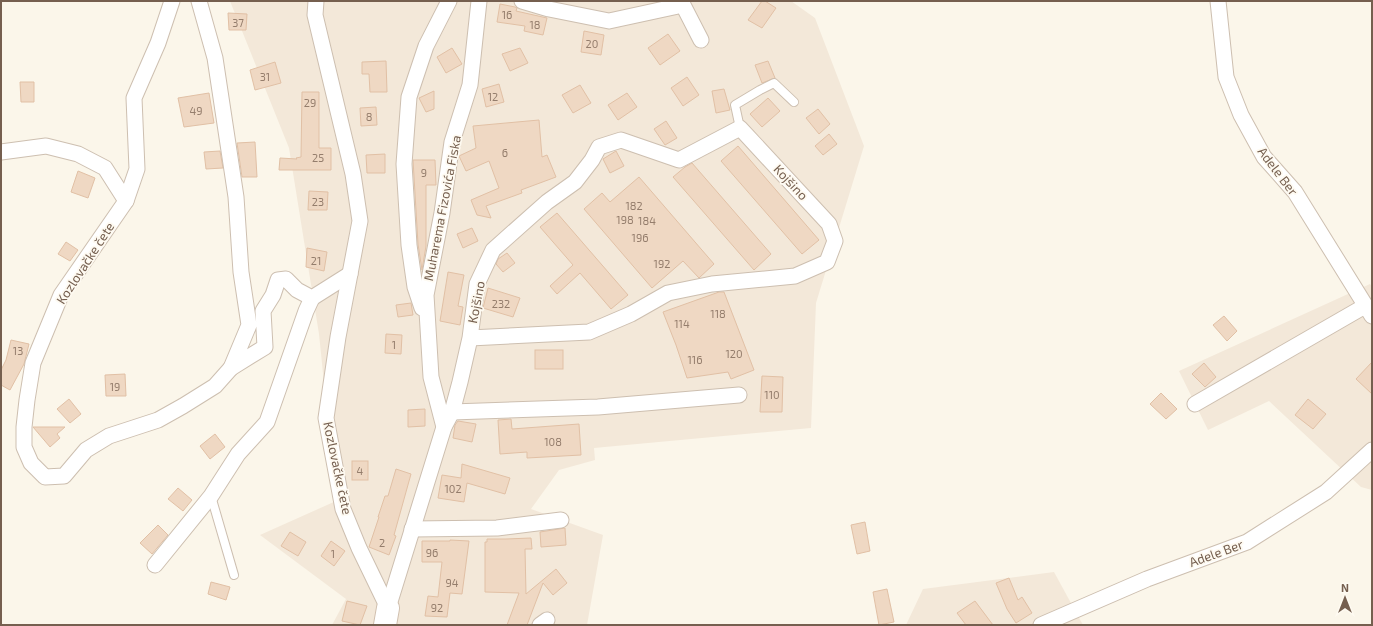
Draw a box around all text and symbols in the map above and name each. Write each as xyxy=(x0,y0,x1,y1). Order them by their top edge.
house number: 16 xyxy=(502,8,512,21)
house number: 37 xyxy=(232,16,244,29)
house number: 18 xyxy=(529,18,541,31)
house number: 20 xyxy=(586,37,598,50)
house number: 31 xyxy=(260,70,270,83)
house number: 12 xyxy=(488,90,498,103)
house number: 29 xyxy=(304,96,316,109)
house number: 49 xyxy=(189,104,203,117)
house number: 8 xyxy=(366,110,372,123)
street label: Muharema Fizovića Fiska xyxy=(420,134,464,282)
street label: Adele Ber xyxy=(1255,144,1301,198)
house number: 6 xyxy=(502,146,508,159)
house number: 25 xyxy=(312,151,324,164)
street label: Kojšino xyxy=(771,161,811,203)
house number: 9 xyxy=(421,166,427,179)
house number: 23 xyxy=(312,195,324,208)
house number: 182 xyxy=(625,199,643,212)
house number: 198 xyxy=(616,213,634,226)
house number: 184 xyxy=(638,214,656,227)
street label: Kozlovačke čete xyxy=(53,219,117,307)
house number: 196 xyxy=(632,231,648,244)
house number: 21 xyxy=(311,254,321,267)
house number: 192 xyxy=(654,257,670,270)
street label: Kojšino xyxy=(464,279,488,325)
house number: 232 xyxy=(492,297,510,310)
house number: 118 xyxy=(710,307,726,320)
house number: 114 xyxy=(674,317,690,330)
house number: 1 xyxy=(392,338,396,351)
house number: 13 xyxy=(13,344,23,357)
house number: 120 xyxy=(725,347,743,360)
house number: 116 xyxy=(687,353,703,366)
house number: 19 xyxy=(110,380,120,393)
house number: 110 xyxy=(764,388,780,401)
street label: Kozlovačke čete xyxy=(320,420,356,516)
house number: 108 xyxy=(544,435,562,448)
house number: 4 xyxy=(357,464,364,477)
house number: 102 xyxy=(444,482,462,495)
house number: 2 xyxy=(379,536,385,549)
street label: Adele Ber xyxy=(1187,536,1245,570)
house number: 96 xyxy=(426,546,438,559)
house number: 1 xyxy=(331,547,335,560)
house number: 94 xyxy=(445,576,459,589)
north arrow xyxy=(1325,578,1365,618)
text: N xyxy=(1341,581,1349,594)
house number: 92 xyxy=(431,601,443,614)

